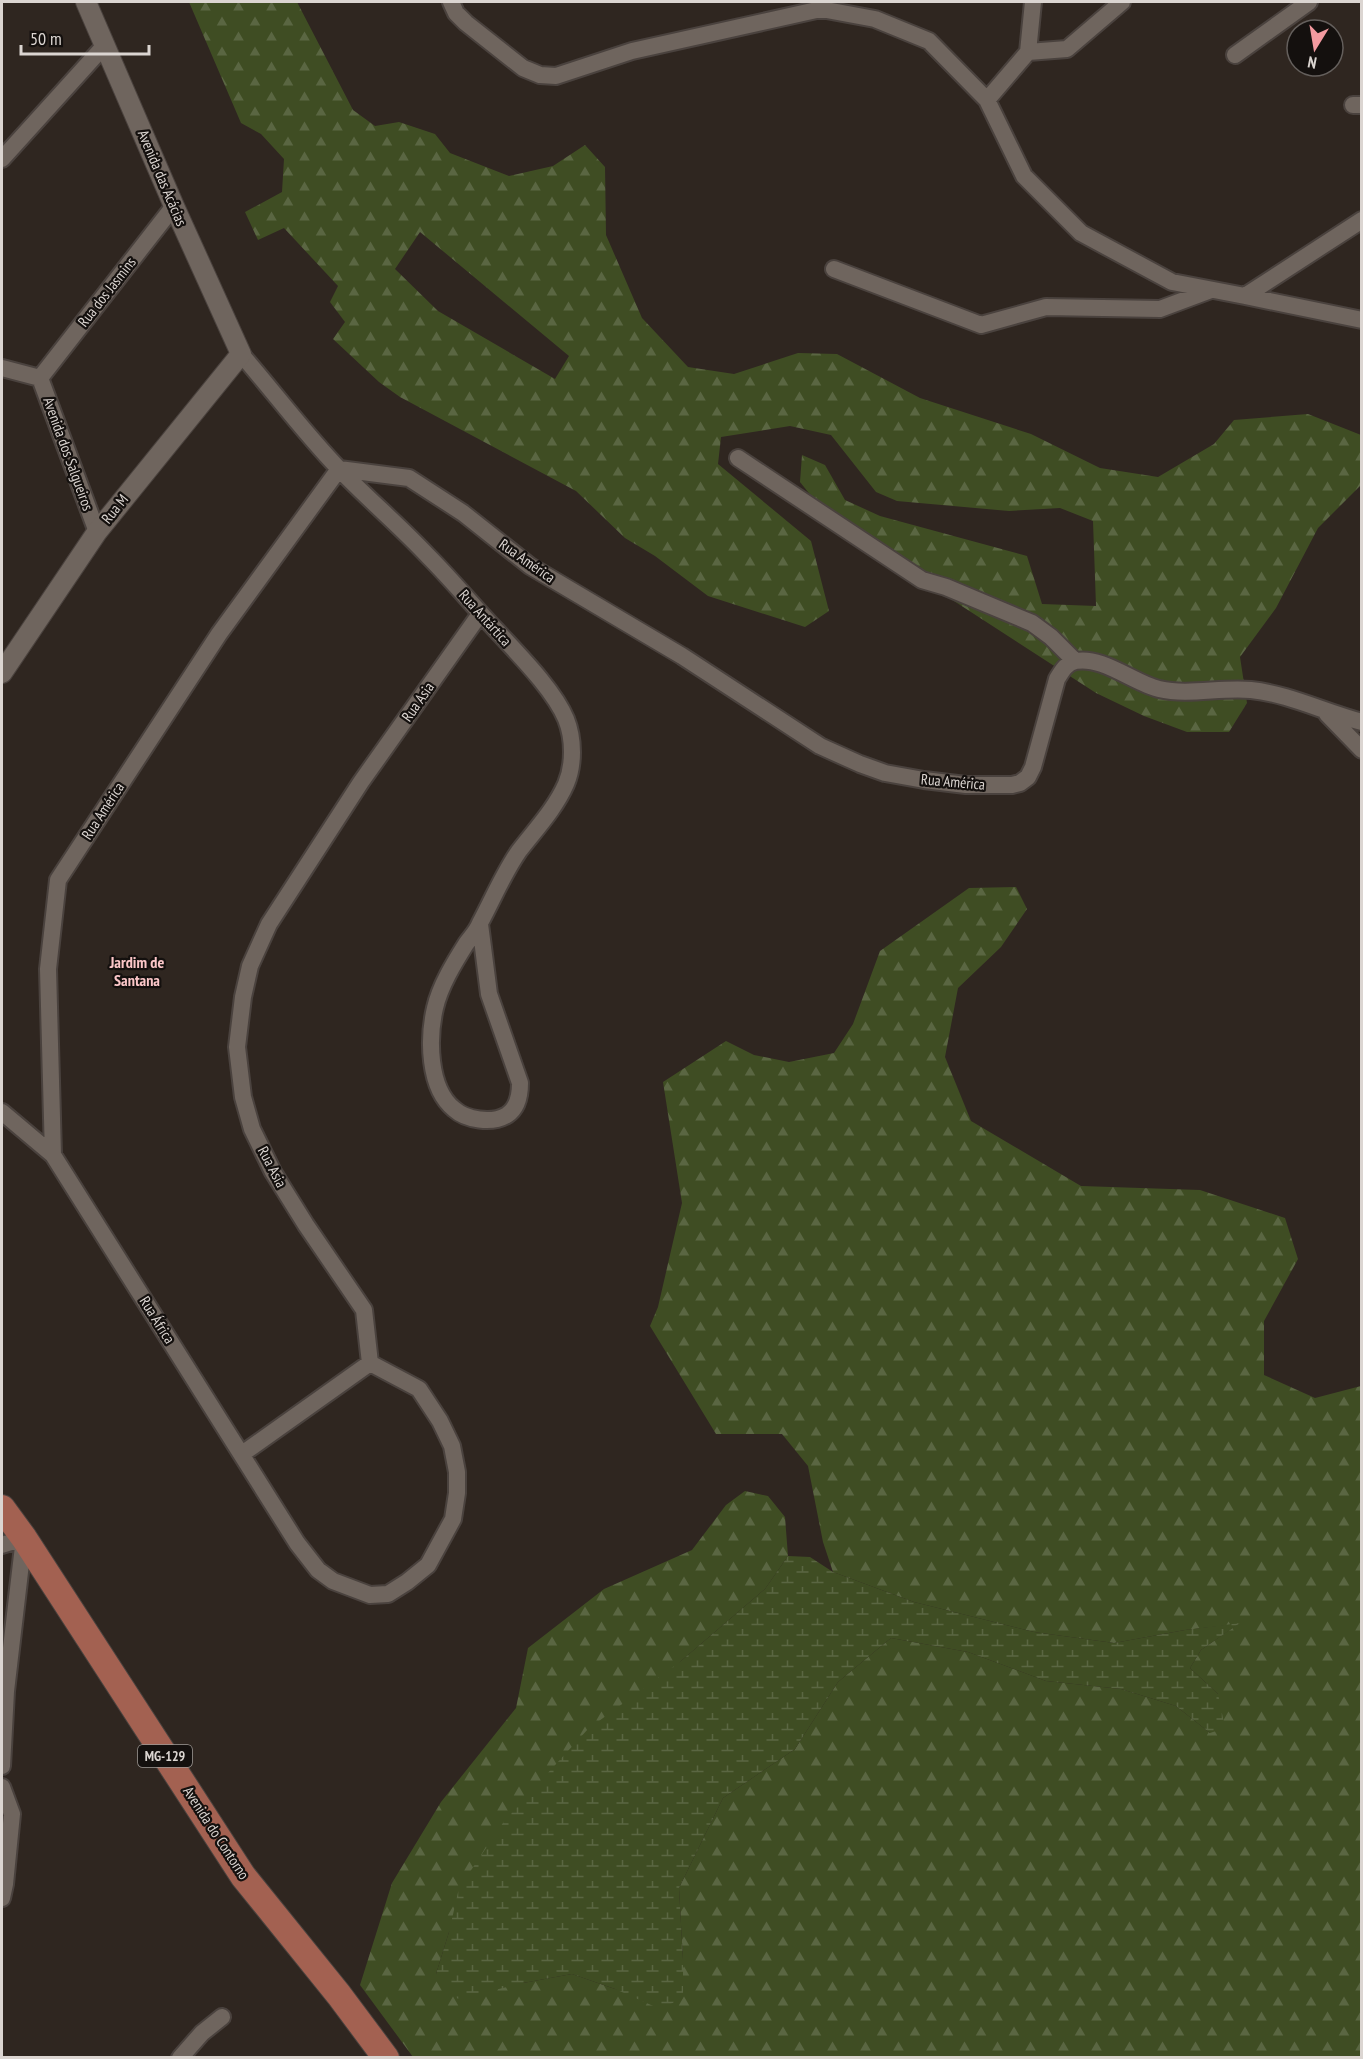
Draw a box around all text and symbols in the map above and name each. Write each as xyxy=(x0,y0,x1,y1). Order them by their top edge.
scale bar xyxy=(21,18,148,56)
north arrow xyxy=(1285,18,1345,78)
text: 50 m xyxy=(30,27,62,50)
text: N xyxy=(1306,52,1318,73)
street label: Avenida das Acácias xyxy=(134,127,191,229)
street label: Rua dos Jasmins xyxy=(73,253,140,330)
street label: Avenida dos Salgueiros xyxy=(39,394,98,513)
street label: Rua M xyxy=(97,490,132,527)
street label: Rua América xyxy=(496,534,559,587)
street label: Rua Antártica xyxy=(455,585,516,650)
street label: Rua Asia xyxy=(397,678,438,725)
street label: Rua América xyxy=(920,769,986,794)
street label: Rua América xyxy=(77,779,128,843)
district label: Jardim de Santana xyxy=(109,952,164,990)
street label: Rua Asia xyxy=(254,1143,291,1191)
street label: Rua África xyxy=(136,1293,179,1347)
road number: MG-129 xyxy=(138,1745,192,1767)
street label: Avenida do Contorno xyxy=(179,1782,254,1883)

